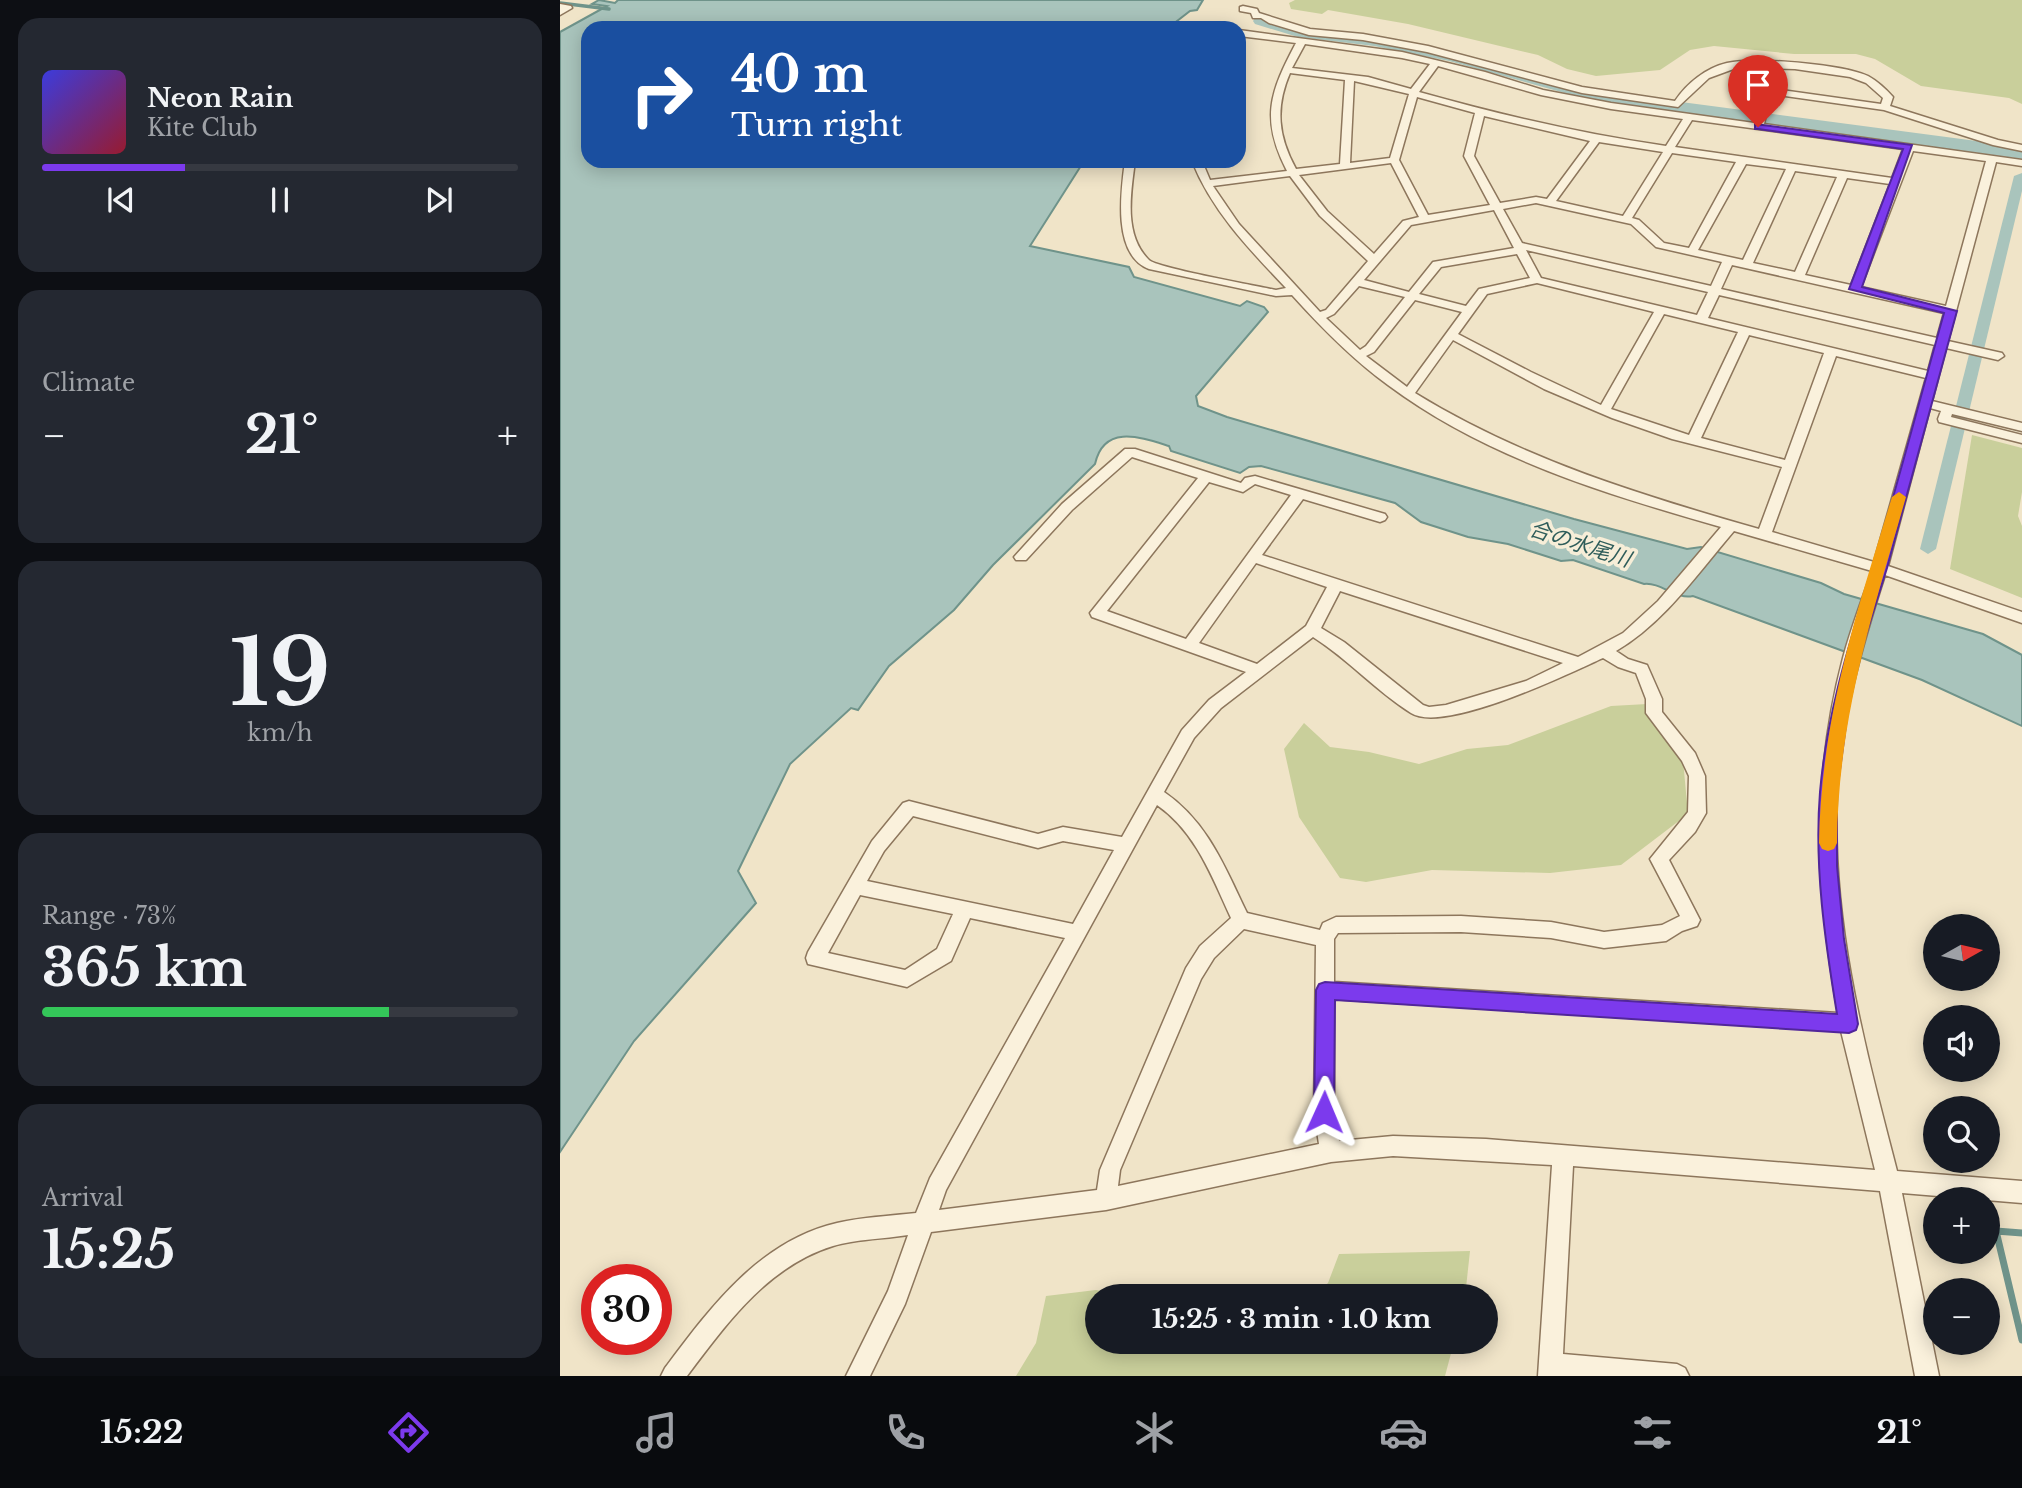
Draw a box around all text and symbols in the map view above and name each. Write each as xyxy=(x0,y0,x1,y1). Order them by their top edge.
text: 40 m xyxy=(731,44,868,105)
icon: right xyxy=(616,49,707,140)
pin xyxy=(1728,55,1788,127)
icon: arrive xyxy=(1739,66,1777,104)
text: Neon Rain xyxy=(147,82,293,114)
text: Turn right xyxy=(731,105,902,145)
text: Kite Club xyxy=(147,114,258,142)
icon: previous xyxy=(102,181,140,219)
icon: pause xyxy=(261,181,299,219)
icon: next xyxy=(420,181,458,219)
text: Climate xyxy=(42,369,135,397)
text: 21° xyxy=(245,403,319,467)
text: − xyxy=(42,412,66,459)
text: + xyxy=(497,412,518,459)
water label: 合の水尾川 xyxy=(1526,515,1636,573)
text: 19 xyxy=(229,617,331,730)
text: km/h xyxy=(247,719,313,747)
text: Range · 73% xyxy=(42,902,176,930)
north arrow xyxy=(1923,914,2000,990)
map controls xyxy=(1923,914,2000,1355)
text: 365 km xyxy=(42,936,247,1000)
button: sound xyxy=(1923,1005,2000,1082)
position arrow xyxy=(1287,1075,1361,1149)
button: search xyxy=(1923,1096,2000,1173)
text: Arrival xyxy=(42,1184,123,1212)
button: + xyxy=(1923,1187,2000,1264)
text: 15:25 xyxy=(42,1218,175,1282)
speed limit sign: 30 xyxy=(581,1264,672,1355)
button: − xyxy=(1923,1278,2000,1355)
text: 15:25 · 3 min · 1.0 km xyxy=(1152,1303,1431,1335)
icon: directions xyxy=(384,1408,433,1457)
icon: music xyxy=(632,1408,681,1457)
icon: phone xyxy=(881,1408,930,1457)
icon: climate xyxy=(1130,1408,1179,1457)
icon: car xyxy=(1379,1408,1428,1457)
icon: filters xyxy=(1628,1408,1677,1457)
text: 15:22 xyxy=(100,1412,184,1452)
text: 21° xyxy=(1877,1412,1922,1452)

